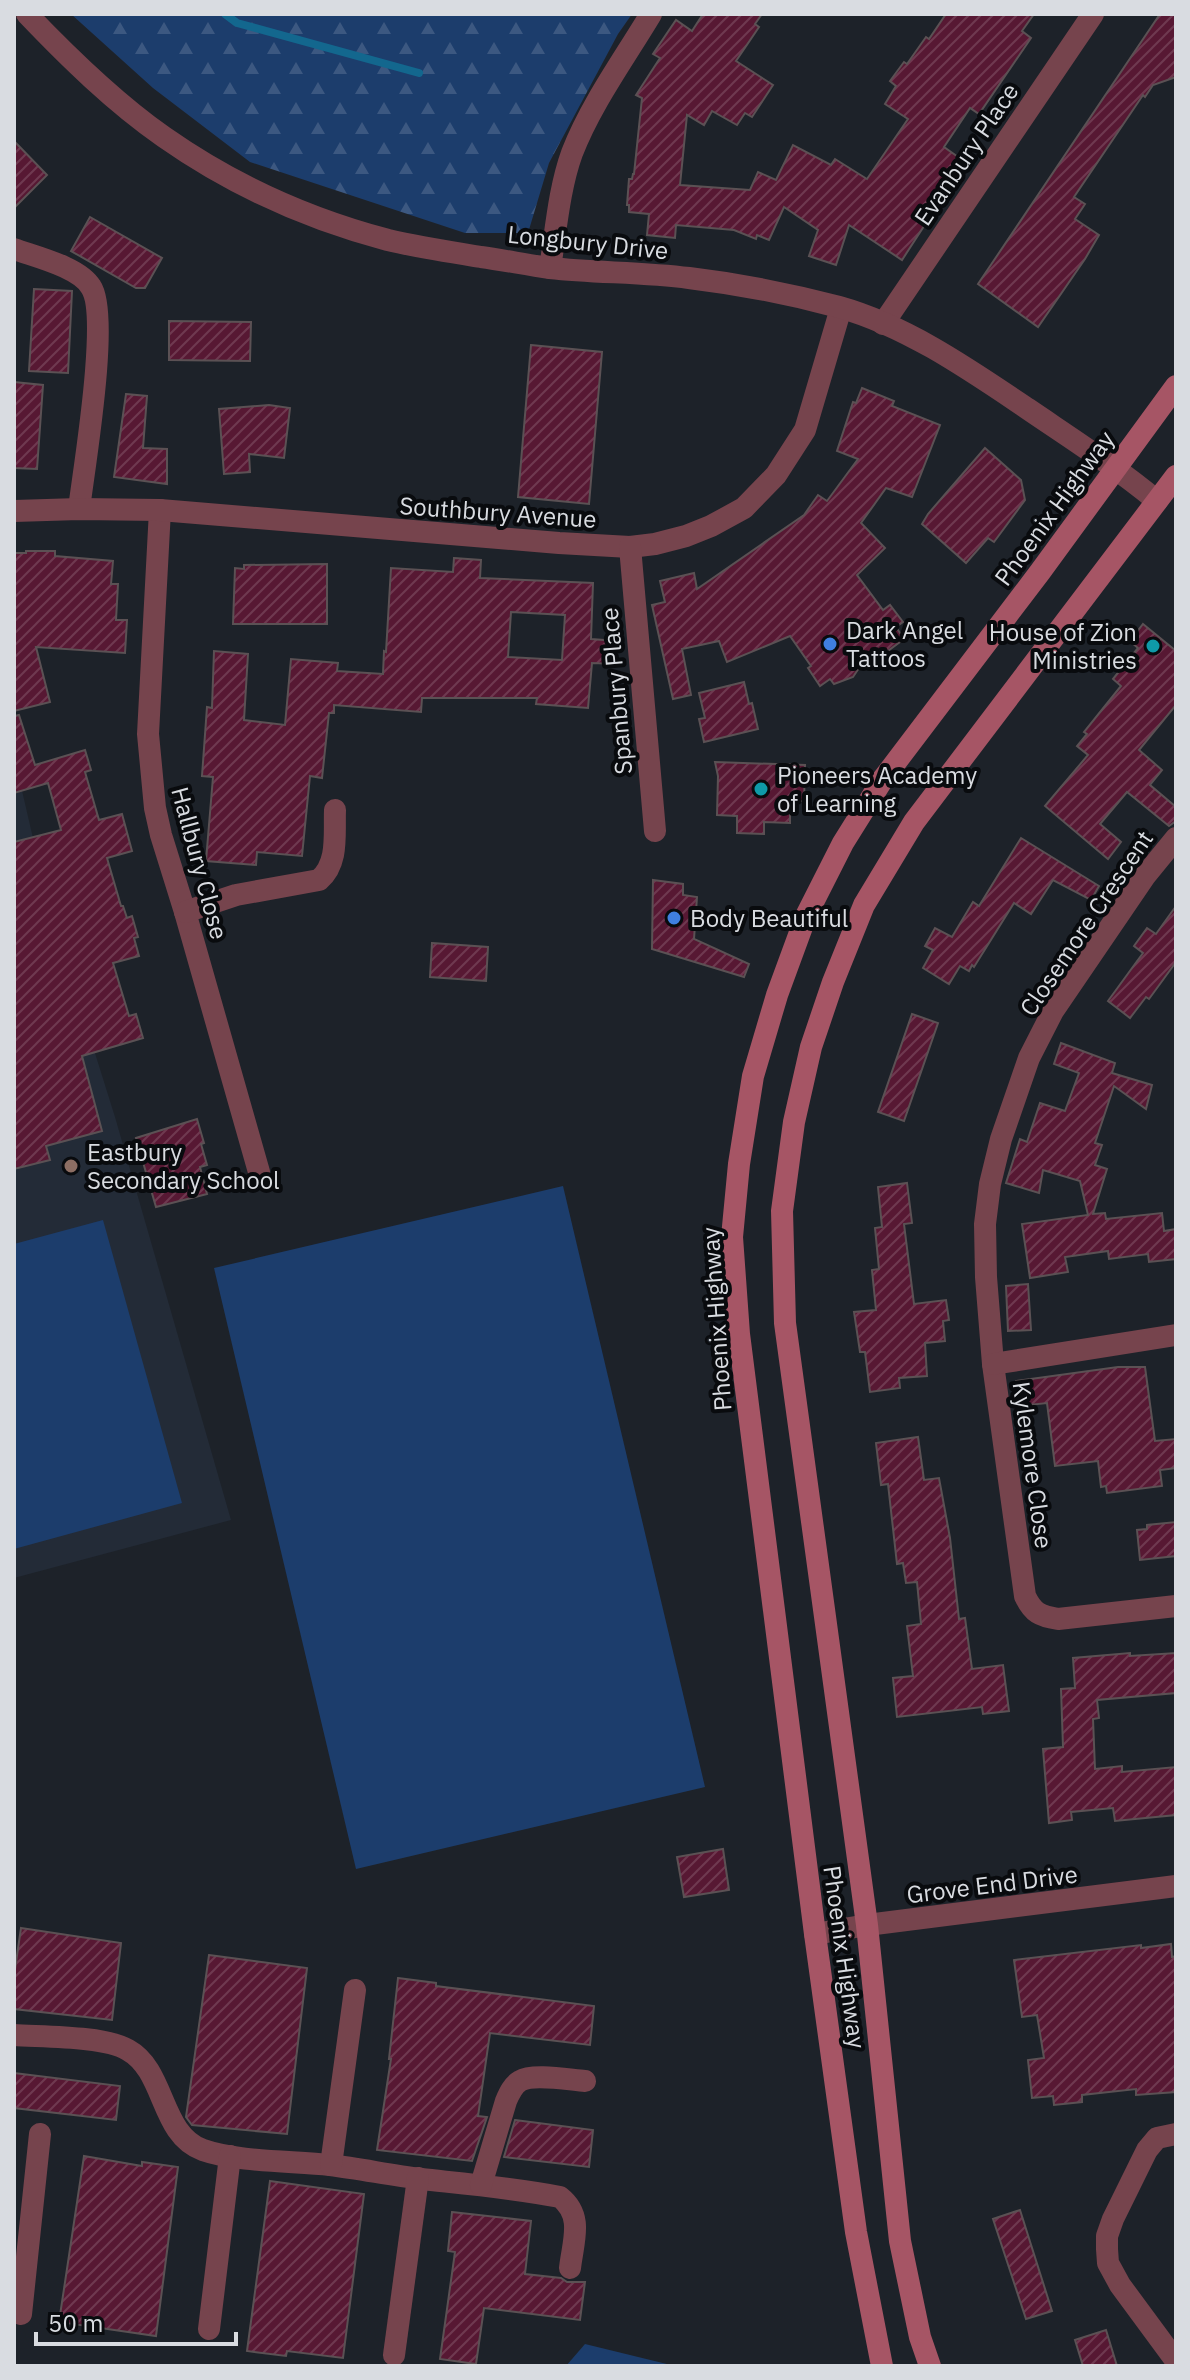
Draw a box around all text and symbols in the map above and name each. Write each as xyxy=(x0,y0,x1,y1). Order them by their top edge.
street label: Evanbury Place xyxy=(907,77,1025,231)
street label: Longbury Drive xyxy=(506,218,670,266)
street label: Phoenix Highway xyxy=(987,424,1121,592)
street label: Southbury Avenue xyxy=(398,489,598,535)
street label: Spanbury Place xyxy=(593,606,639,776)
place label: Dark Angel Tattoos xyxy=(846,614,963,674)
place label: House of Zion Ministries xyxy=(989,616,1137,676)
marker: Dark Angel Tattoos xyxy=(821,635,839,653)
marker: House of Zion Ministries xyxy=(1144,637,1162,655)
place label: Pioneers Academy of Learning xyxy=(777,759,977,819)
marker: Pioneers Academy of Learning xyxy=(752,780,770,798)
street label: Hallbury Close xyxy=(164,783,236,943)
street label: Closemore Crescent xyxy=(1012,824,1160,1022)
place label: Body Beautiful xyxy=(690,902,848,934)
marker: Body Beautiful xyxy=(665,909,683,927)
place label: Eastbury Secondary School xyxy=(87,1136,280,1196)
marker: Eastbury Secondary School xyxy=(62,1157,80,1175)
street label: Phoenix Highway xyxy=(694,1226,738,1412)
street label: Kylemore Close xyxy=(1005,1379,1061,1551)
street label: Grove End Drive xyxy=(905,1858,1079,1910)
street label: Phoenix Highway xyxy=(816,1864,874,2051)
scale bar xyxy=(36,2296,236,2346)
text: 50 m xyxy=(48,2307,103,2339)

